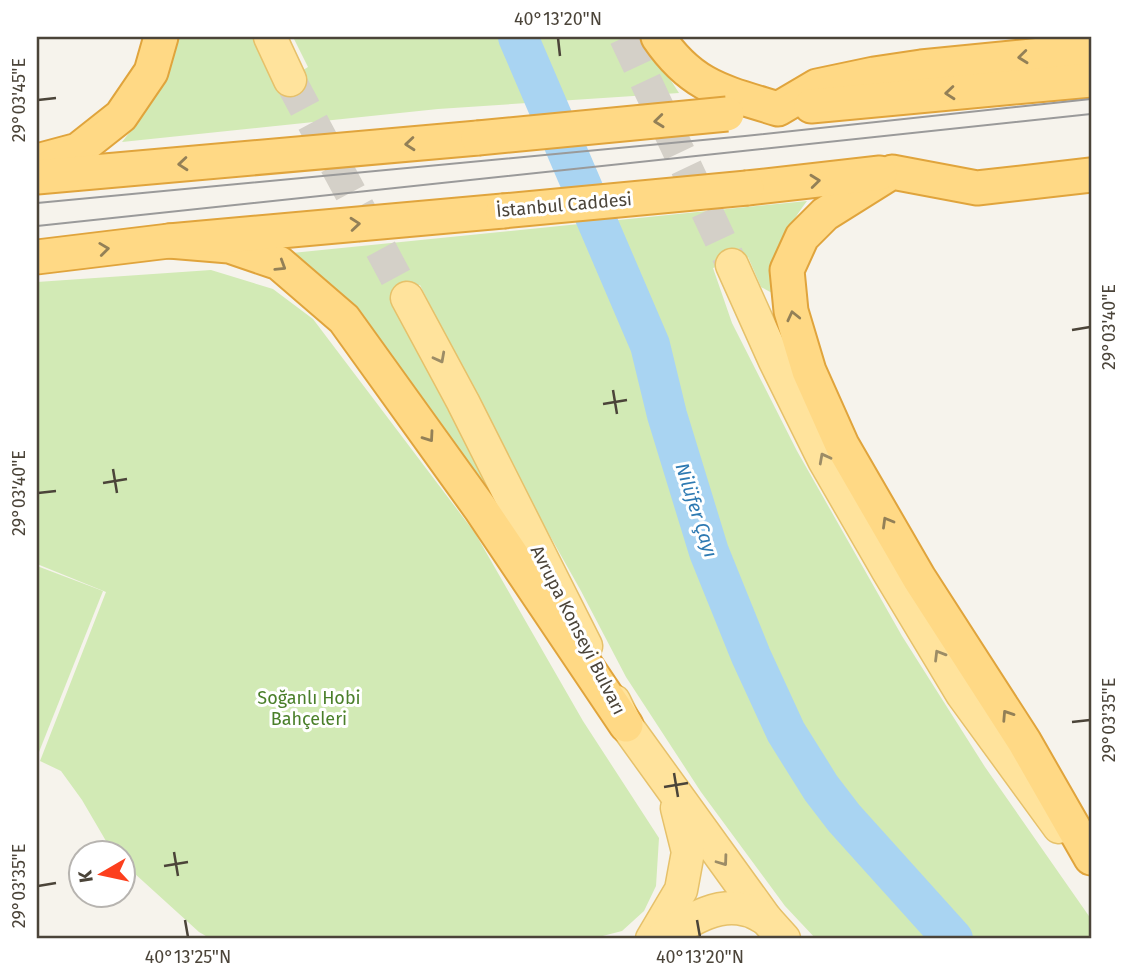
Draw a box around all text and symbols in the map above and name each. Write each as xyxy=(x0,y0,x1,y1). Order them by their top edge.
text: 40°13'20"N xyxy=(514,8,602,30)
one-way arrow xyxy=(1018,50,1029,65)
text: 29°03'45"E xyxy=(8,58,30,142)
one-way arrow xyxy=(944,85,955,100)
one-way arrow xyxy=(654,113,665,128)
one-way arrow xyxy=(404,136,415,151)
one-way arrow xyxy=(178,157,189,172)
one-way arrow xyxy=(809,173,821,188)
street label: İstanbul Caddesi xyxy=(495,188,633,222)
one-way arrow xyxy=(349,217,361,232)
one-way arrow xyxy=(99,242,110,257)
one-way arrow xyxy=(274,258,287,271)
text: 29°03'40"E xyxy=(1098,284,1120,370)
one-way arrow xyxy=(787,310,801,322)
one-way arrow xyxy=(431,351,445,364)
one-way arrow xyxy=(421,429,433,442)
text: 29°03'40"E xyxy=(8,450,30,536)
one-way arrow xyxy=(819,453,832,466)
water label: Nilüfer Çayı xyxy=(670,460,723,560)
one-way arrow xyxy=(882,517,895,529)
street label: Avrupa Konseyi Bulvarı xyxy=(526,542,630,718)
one-way arrow xyxy=(934,649,947,662)
text: 29°03'35"E xyxy=(1098,678,1120,762)
park label: Soğanlı Hobi Bahçeleri xyxy=(257,687,361,730)
one-way arrow xyxy=(1003,710,1016,723)
north arrow xyxy=(66,839,136,909)
text: 29°03'35"E xyxy=(8,844,30,928)
one-way arrow xyxy=(715,853,727,865)
text: K xyxy=(73,868,98,884)
text: 40°13'25"N xyxy=(145,946,231,968)
text: 40°13'20"N xyxy=(656,946,744,968)

